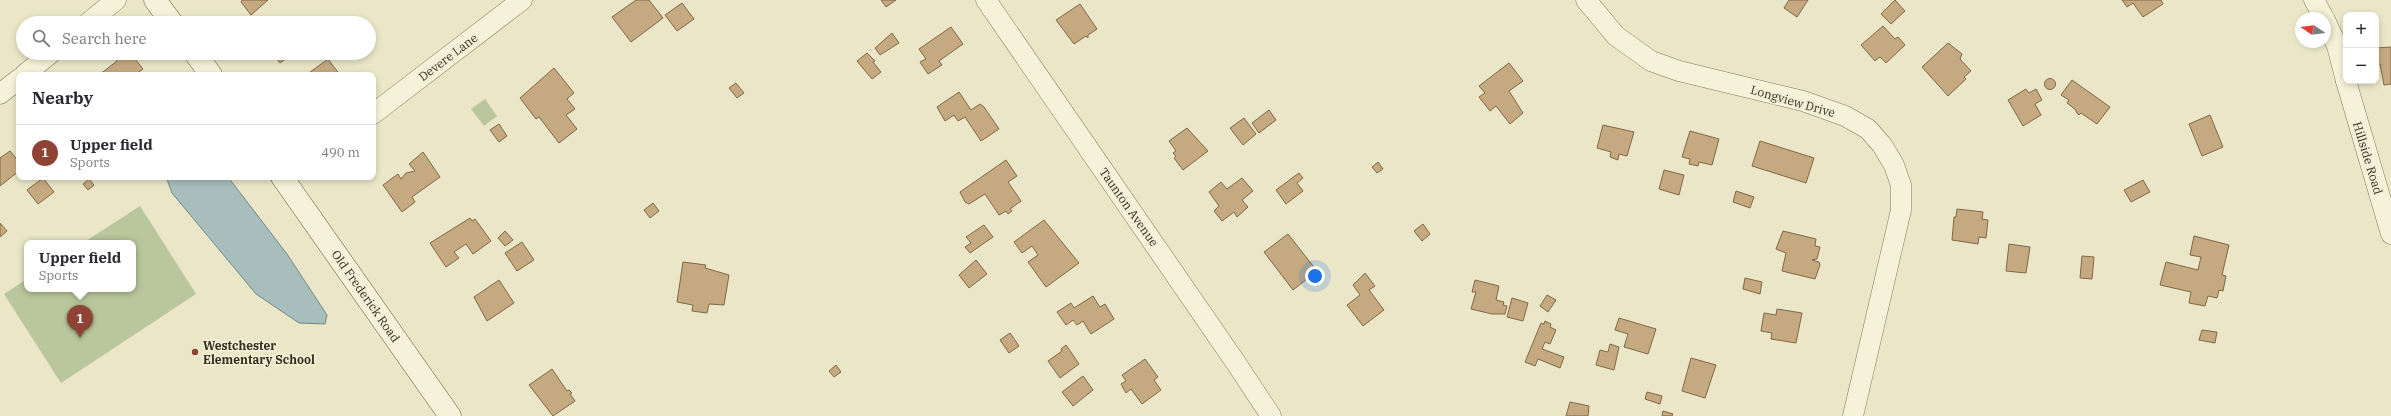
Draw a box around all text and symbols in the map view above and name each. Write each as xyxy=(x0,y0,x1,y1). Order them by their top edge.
north arrow xyxy=(2295,12,2331,48)
map controls xyxy=(2343,12,2379,84)
button: + xyxy=(2343,12,2379,48)
search box xyxy=(16,16,376,60)
icon: search xyxy=(30,27,52,49)
text: Search here xyxy=(62,29,147,48)
street label: Devere Lane xyxy=(416,30,480,84)
button: − xyxy=(2343,48,2379,84)
street label: Longview Drive xyxy=(1749,82,1837,120)
text: Nearby xyxy=(32,87,93,109)
street label: Hillside Road xyxy=(2350,120,2386,196)
text: Upper field xyxy=(70,135,153,154)
text: 1 xyxy=(41,144,49,161)
text: 490 m xyxy=(321,144,360,161)
text: Sports xyxy=(70,154,110,171)
street label: Taunton Avenue xyxy=(1096,165,1162,249)
popup xyxy=(24,240,136,292)
street label: Old Frederick Road xyxy=(329,247,403,345)
text: Upper field xyxy=(39,248,121,267)
your location xyxy=(1305,266,1325,286)
text: Sports xyxy=(39,267,78,284)
pin: 1 xyxy=(67,305,93,338)
place label: Westchester Elementary School xyxy=(203,338,315,367)
marker: Westchester Elementary School xyxy=(190,347,200,357)

